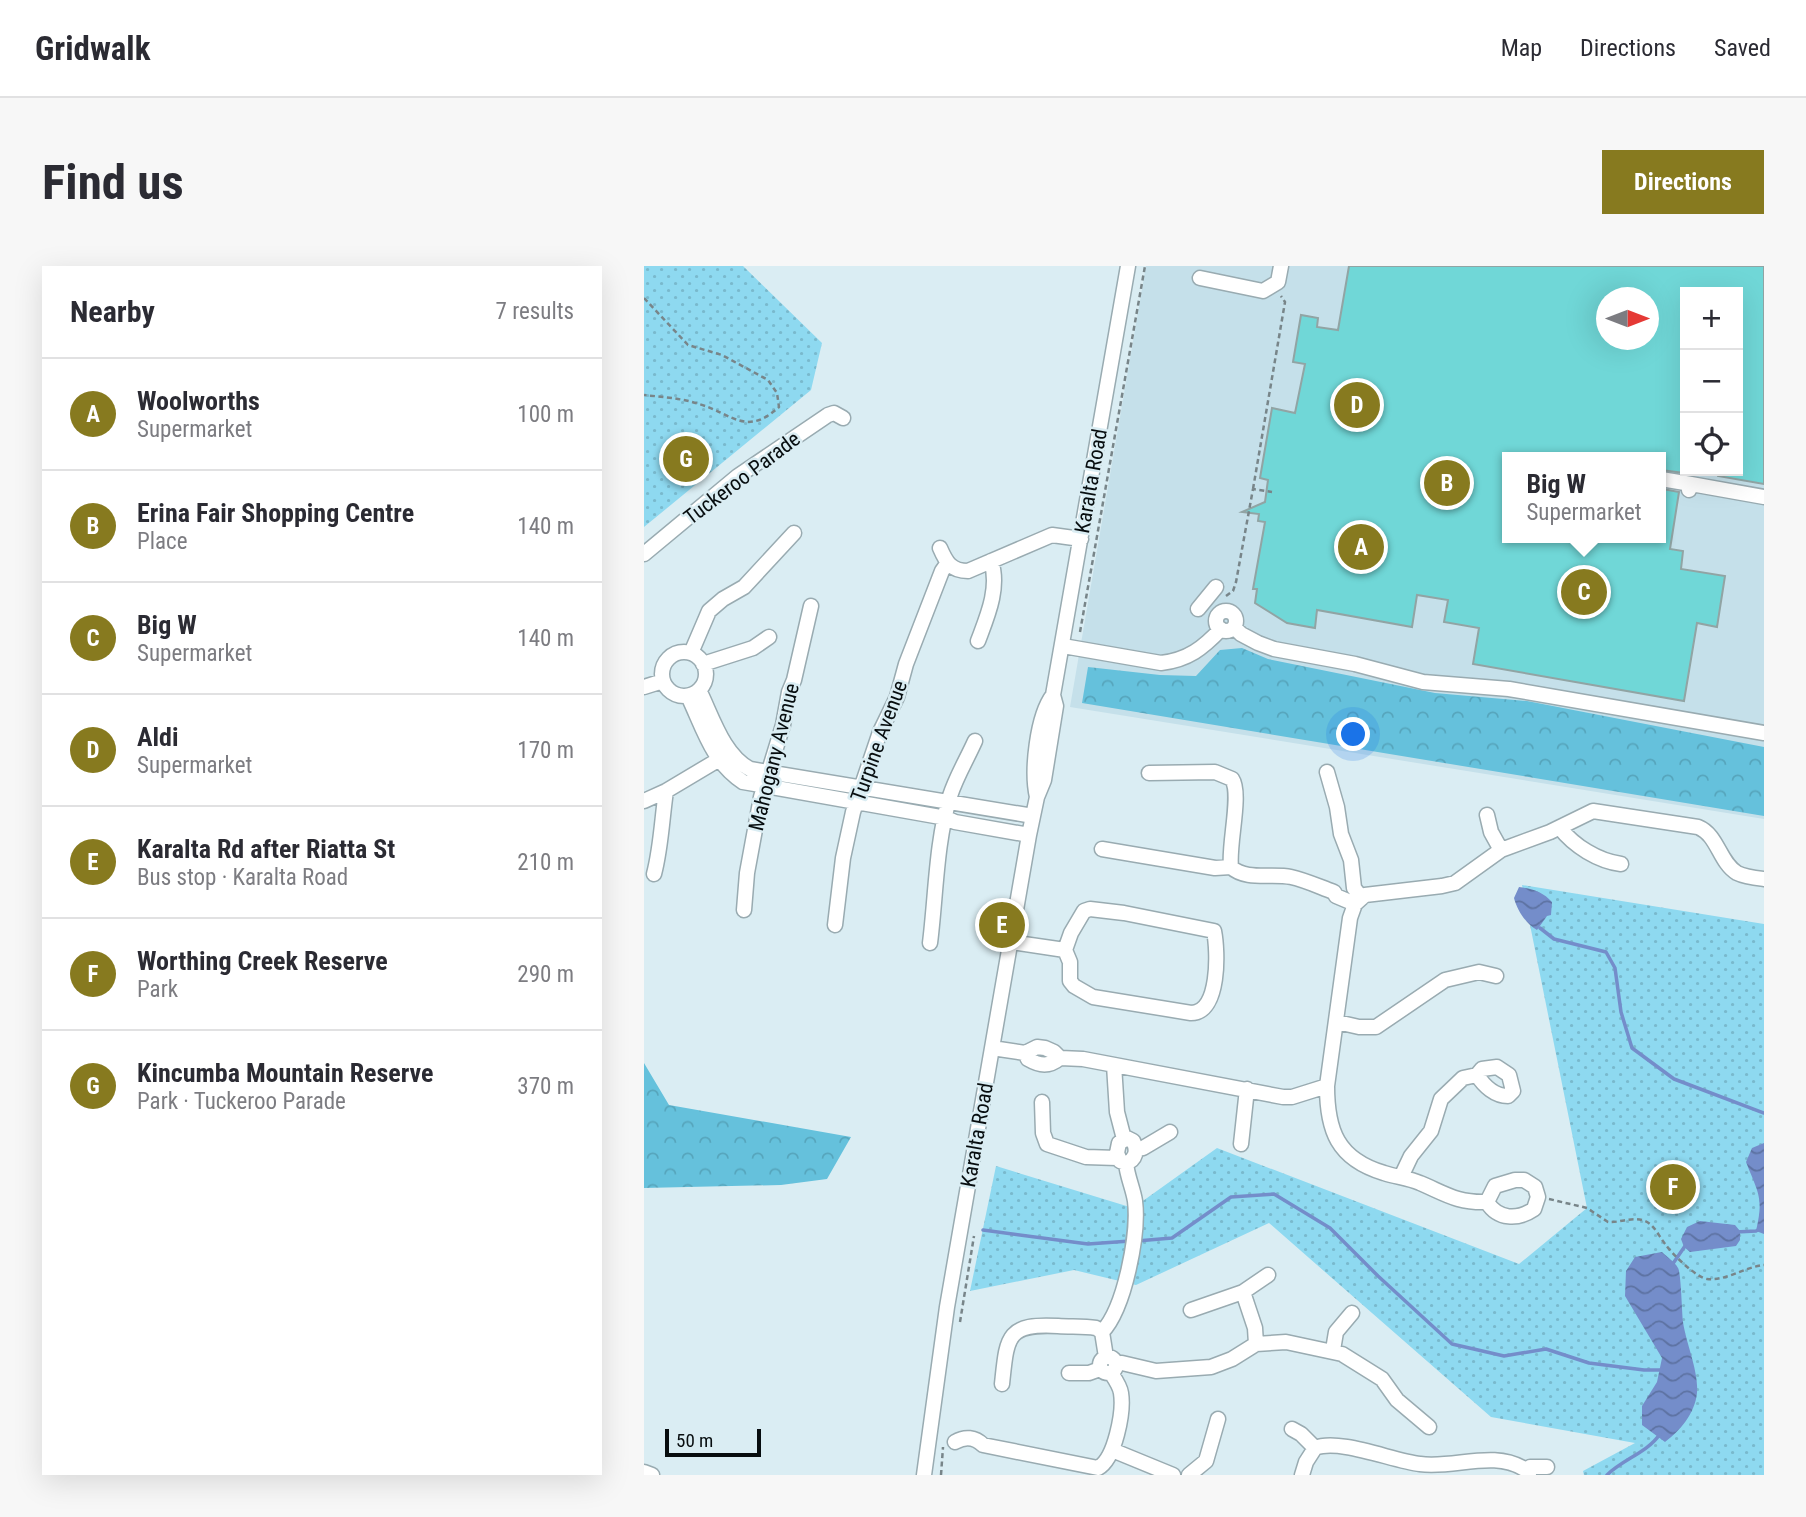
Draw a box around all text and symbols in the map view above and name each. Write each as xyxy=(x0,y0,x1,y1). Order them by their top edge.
text: Gridwalk xyxy=(35,29,150,68)
text: Map xyxy=(1501,34,1542,62)
text: Directions xyxy=(1580,34,1676,62)
text: Saved xyxy=(1714,34,1771,62)
button: Directions xyxy=(1602,150,1764,214)
text: Find us xyxy=(42,154,184,211)
north arrow xyxy=(1596,287,1659,350)
map controls xyxy=(1680,287,1743,476)
button: + xyxy=(1680,287,1743,350)
text: Nearby xyxy=(70,294,155,329)
text: 7 results xyxy=(496,298,574,325)
button: − xyxy=(1680,350,1743,413)
pin: D xyxy=(1334,379,1380,431)
text: Woolworths xyxy=(137,386,260,416)
text: A xyxy=(86,401,100,428)
text: 100 m xyxy=(517,401,574,428)
button: locate xyxy=(1680,413,1743,476)
text: Supermarket xyxy=(137,416,252,443)
street label: Tuckeroo Parade xyxy=(679,427,805,529)
street label: Karalta Road xyxy=(1070,427,1112,535)
pin: G xyxy=(663,433,709,485)
popup xyxy=(1502,452,1666,543)
pin: B xyxy=(1424,457,1470,509)
text: Big W xyxy=(1526,469,1586,499)
text: Erina Fair Shopping Centre xyxy=(137,498,414,528)
text: Supermarket xyxy=(1526,499,1642,526)
text: B xyxy=(87,513,99,540)
text: 140 m xyxy=(517,513,574,540)
pin: A xyxy=(1338,521,1384,573)
text: Place xyxy=(137,528,187,555)
pin: C xyxy=(1561,566,1607,618)
text: Big W xyxy=(137,610,197,640)
text: C xyxy=(86,625,100,652)
text: 140 m xyxy=(517,625,574,652)
text: Supermarket xyxy=(137,640,252,667)
street label: Turpine Avenue xyxy=(846,677,912,805)
street label: Mahogany Avenue xyxy=(744,681,804,833)
your location xyxy=(1336,717,1370,751)
text: Aldi xyxy=(137,722,179,752)
text: D xyxy=(87,737,100,764)
text: 170 m xyxy=(517,737,574,764)
text: Supermarket xyxy=(137,752,252,779)
text: Karalta Rd after Riatta St xyxy=(137,834,395,864)
text: E xyxy=(87,849,99,876)
text: 210 m xyxy=(517,849,574,876)
text: Bus stop · Karalta Road xyxy=(137,864,348,891)
pin: E xyxy=(979,899,1025,951)
text: Worthing Creek Reserve xyxy=(137,946,388,976)
text: F xyxy=(88,961,98,988)
text: 290 m xyxy=(517,961,574,988)
text: Park xyxy=(137,976,178,1003)
text: Kincumba Mountain Reserve xyxy=(137,1058,434,1088)
text: G xyxy=(86,1073,100,1100)
text: 370 m xyxy=(517,1073,574,1100)
street label: Karalta Road xyxy=(956,1081,998,1189)
text: Park · Tuckeroo Parade xyxy=(137,1088,346,1115)
pin: F xyxy=(1650,1161,1696,1213)
scale bar xyxy=(665,1426,761,1458)
text: 50 m xyxy=(676,1429,713,1452)

